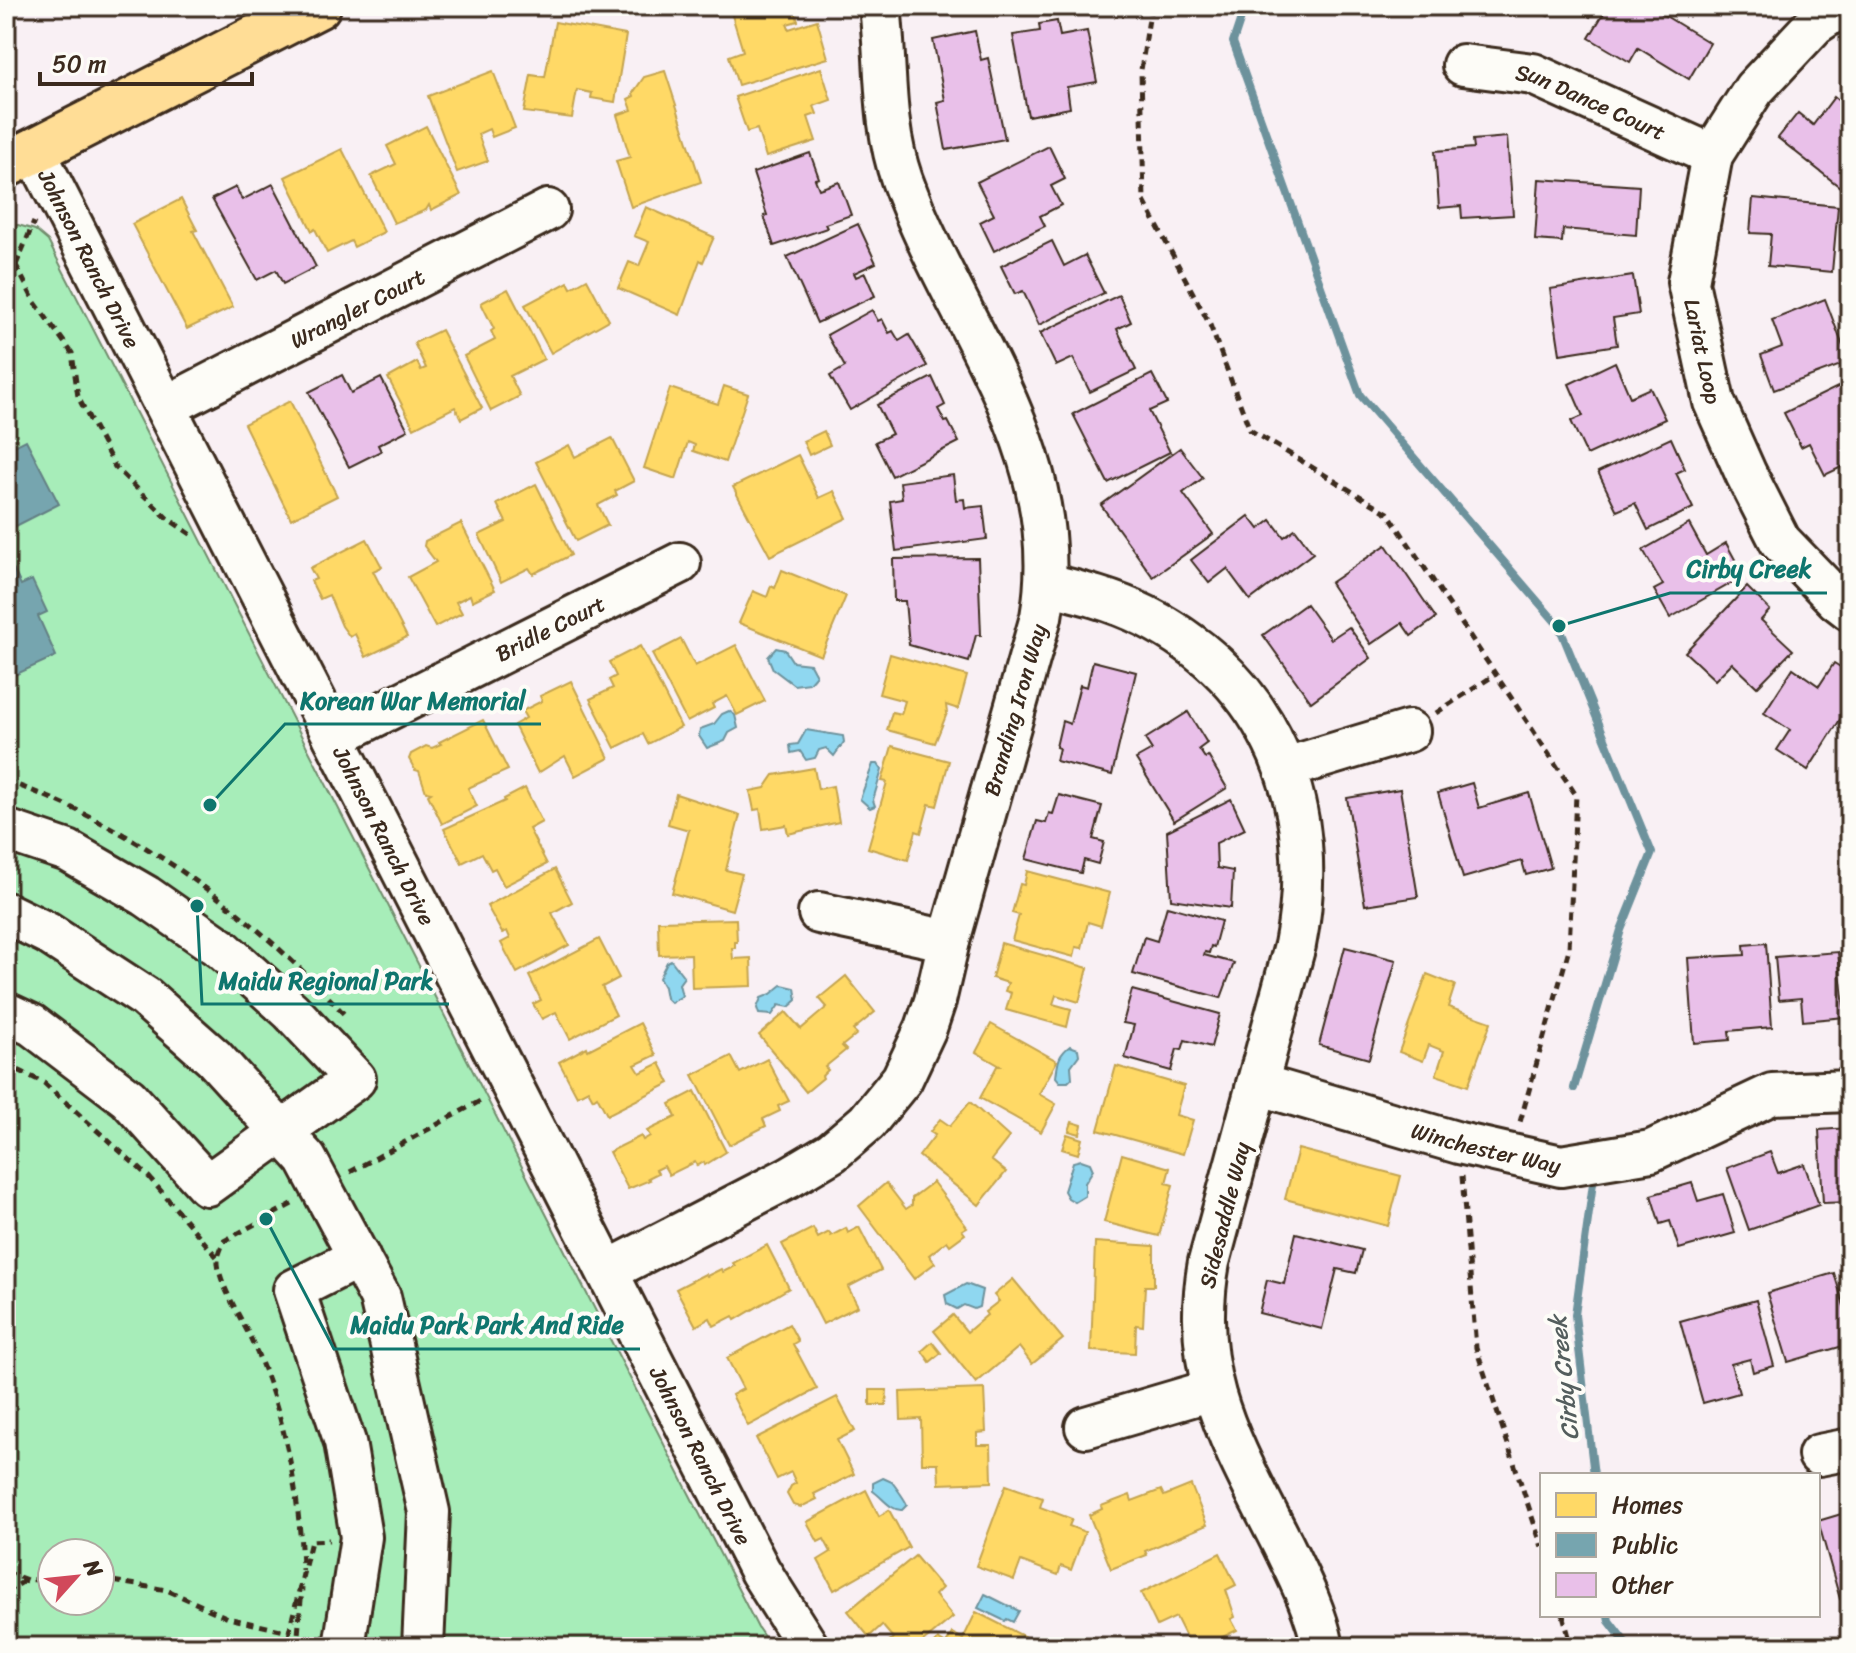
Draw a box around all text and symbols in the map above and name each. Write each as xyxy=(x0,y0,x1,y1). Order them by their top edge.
scale bar xyxy=(40,36,252,86)
text: 50 m xyxy=(52,43,107,85)
street label: Sun Dance Court xyxy=(1513,53,1672,152)
street label: Johnson Ranch Drive xyxy=(26,161,151,355)
street label: Wrangler Court xyxy=(283,257,432,360)
street label: Lariat Loop xyxy=(1672,295,1733,408)
callout: Cirby Creek xyxy=(1670,545,1827,593)
text: Cirby Creek xyxy=(1685,548,1812,590)
street label: Bridle Court xyxy=(489,584,613,673)
street label: Branding Iron Way xyxy=(972,619,1058,801)
callout: Korean War Memorial xyxy=(285,676,541,724)
text: Korean War Memorial xyxy=(299,680,527,722)
street label: Johnson Ranch Drive xyxy=(321,738,446,933)
callout: Maidu Regional Park xyxy=(202,956,449,1004)
text: Maidu Regional Park xyxy=(218,960,434,1002)
street label: Winchester Way xyxy=(1406,1111,1565,1186)
street label: Sidesaddle Way xyxy=(1187,1137,1262,1292)
callout: Maidu Park Park And Ride xyxy=(334,1301,640,1349)
text: Maidu Park Park And Ride xyxy=(349,1304,624,1346)
water label: Cirby Creek xyxy=(1536,1310,1591,1442)
street label: Johnson Ranch Drive xyxy=(638,1358,763,1552)
legend xyxy=(1540,1473,1820,1617)
text: Homes xyxy=(1612,1484,1683,1526)
text: Public xyxy=(1612,1524,1678,1566)
north arrow xyxy=(36,1537,116,1617)
text: N xyxy=(72,1552,115,1584)
text: Other xyxy=(1612,1564,1674,1606)

